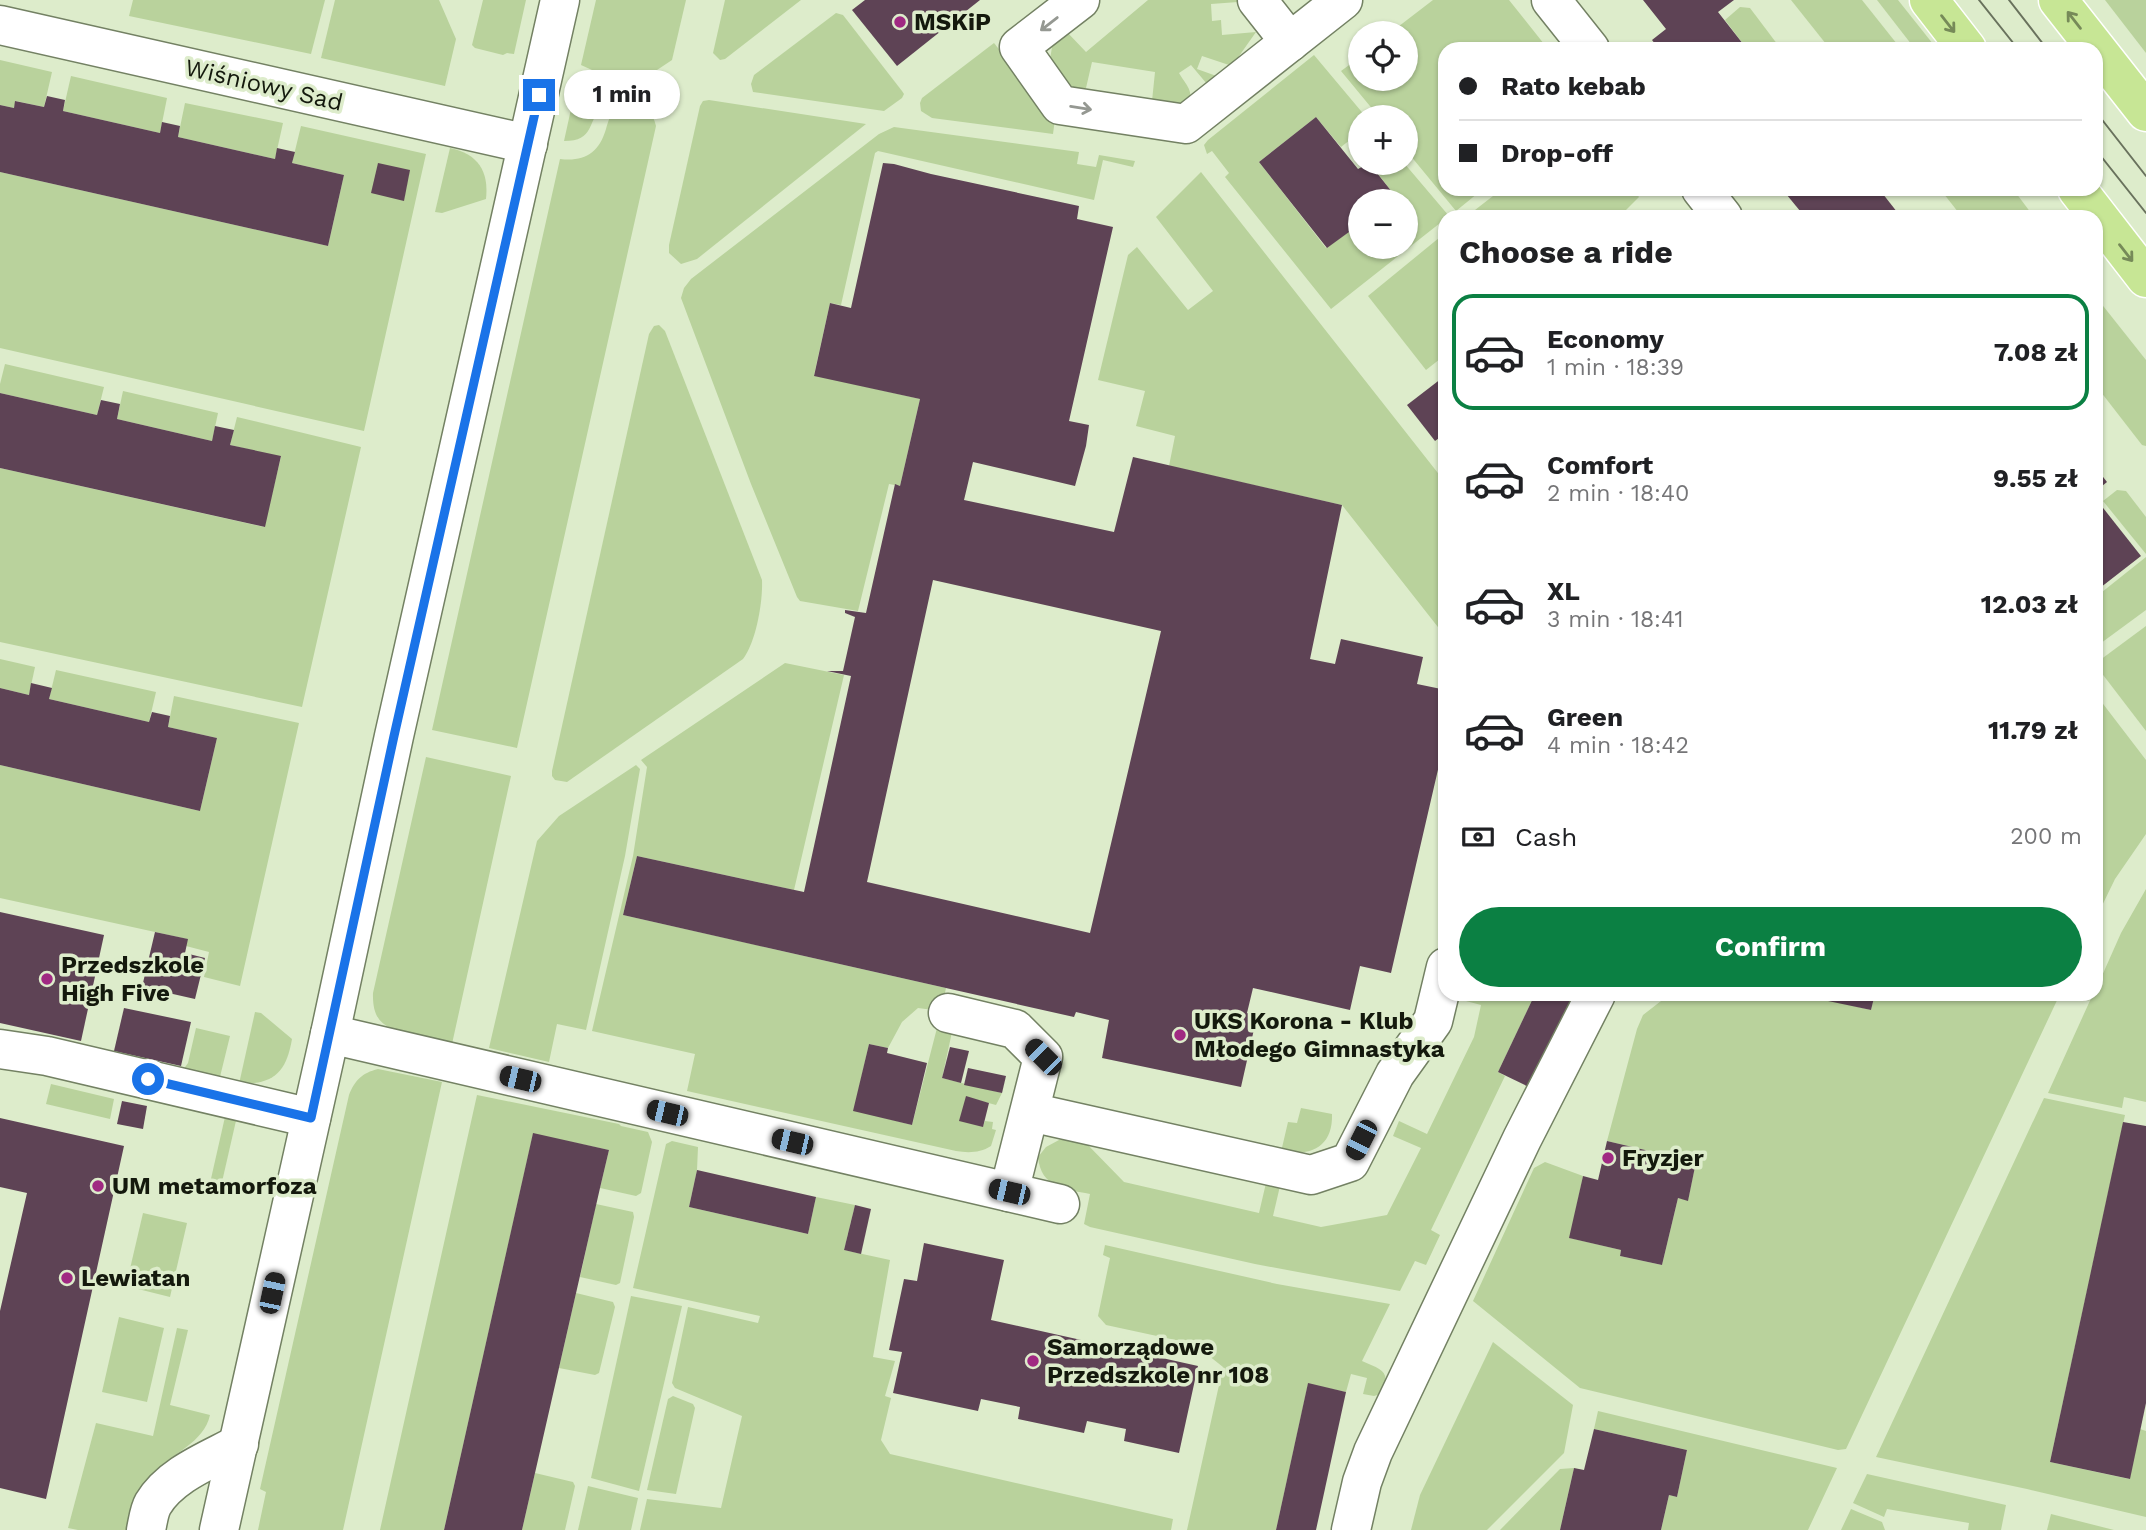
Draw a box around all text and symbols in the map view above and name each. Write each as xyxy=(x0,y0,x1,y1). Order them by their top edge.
place label: MSKiP xyxy=(914,8,991,36)
one-way arrow xyxy=(2066,11,2081,30)
marker: MSKiP xyxy=(892,14,908,30)
one-way arrow xyxy=(1941,15,1956,33)
one-way arrow xyxy=(1040,16,1059,31)
map controls xyxy=(1348,21,1418,259)
button: locate xyxy=(1348,21,1418,91)
street label: Wiśniowy Sad xyxy=(182,53,346,117)
callout: 1 min xyxy=(564,70,679,119)
text: Rato kebab xyxy=(1501,71,1646,101)
route end xyxy=(523,79,555,111)
text: 1 min xyxy=(592,81,652,108)
one-way arrow xyxy=(1069,102,1092,115)
button: + xyxy=(1348,105,1418,175)
text: Drop-off xyxy=(1501,138,1613,168)
button: − xyxy=(1348,189,1418,259)
text: Choose a ride xyxy=(1459,233,1673,271)
one-way arrow xyxy=(2119,243,2134,261)
icon: car xyxy=(1463,321,1526,384)
text: Economy xyxy=(1547,324,1664,354)
text: 7.08 zł xyxy=(1994,337,2078,367)
text: 1 min · 18:39 xyxy=(1547,354,1684,381)
icon: car xyxy=(1463,447,1526,510)
text: Comfort xyxy=(1547,450,1653,480)
text: 9.55 zł xyxy=(1993,463,2078,493)
text: 2 min · 18:40 xyxy=(1547,480,1689,507)
icon: car xyxy=(1463,573,1526,636)
text: XL xyxy=(1547,576,1580,606)
text: 12.03 zł xyxy=(1981,589,2078,619)
text: 3 min · 18:41 xyxy=(1547,606,1684,633)
icon: car xyxy=(1463,699,1526,762)
text: Green xyxy=(1547,702,1623,732)
text: 11.79 zł xyxy=(1988,715,2078,745)
text: 4 min · 18:42 xyxy=(1547,732,1689,759)
icon: cash xyxy=(1459,818,1497,856)
text: Cash xyxy=(1515,822,1577,852)
text: 200 m xyxy=(2010,823,2082,850)
button: Confirm xyxy=(1459,907,2082,987)
place label: Przedszkole High Five xyxy=(61,951,204,1007)
marker: Przedszkole High Five xyxy=(39,971,55,987)
place label: UKS Korona - Klub Młodego Gimnastyka xyxy=(1194,1007,1445,1063)
marker: UKS Korona - Klub Młodego Gimnastyka xyxy=(1172,1027,1188,1043)
car xyxy=(1021,1035,1066,1079)
route start xyxy=(132,1063,164,1095)
car xyxy=(498,1064,543,1094)
car xyxy=(645,1098,690,1128)
car xyxy=(1343,1117,1380,1163)
car xyxy=(770,1127,815,1157)
place label: Fryzjer xyxy=(1622,1144,1704,1172)
marker: Fryzjer xyxy=(1600,1150,1616,1166)
place label: UM metamorfoza xyxy=(112,1172,317,1200)
car xyxy=(987,1177,1032,1207)
marker: UM metamorfoza xyxy=(90,1178,106,1194)
place label: Lewiatan xyxy=(81,1264,190,1292)
marker: Lewiatan xyxy=(59,1270,75,1286)
car xyxy=(258,1270,287,1316)
place label: Samorządowe Przedszkole nr 108 xyxy=(1047,1333,1269,1389)
marker: Samorządowe Przedszkole nr 108 xyxy=(1025,1353,1041,1369)

